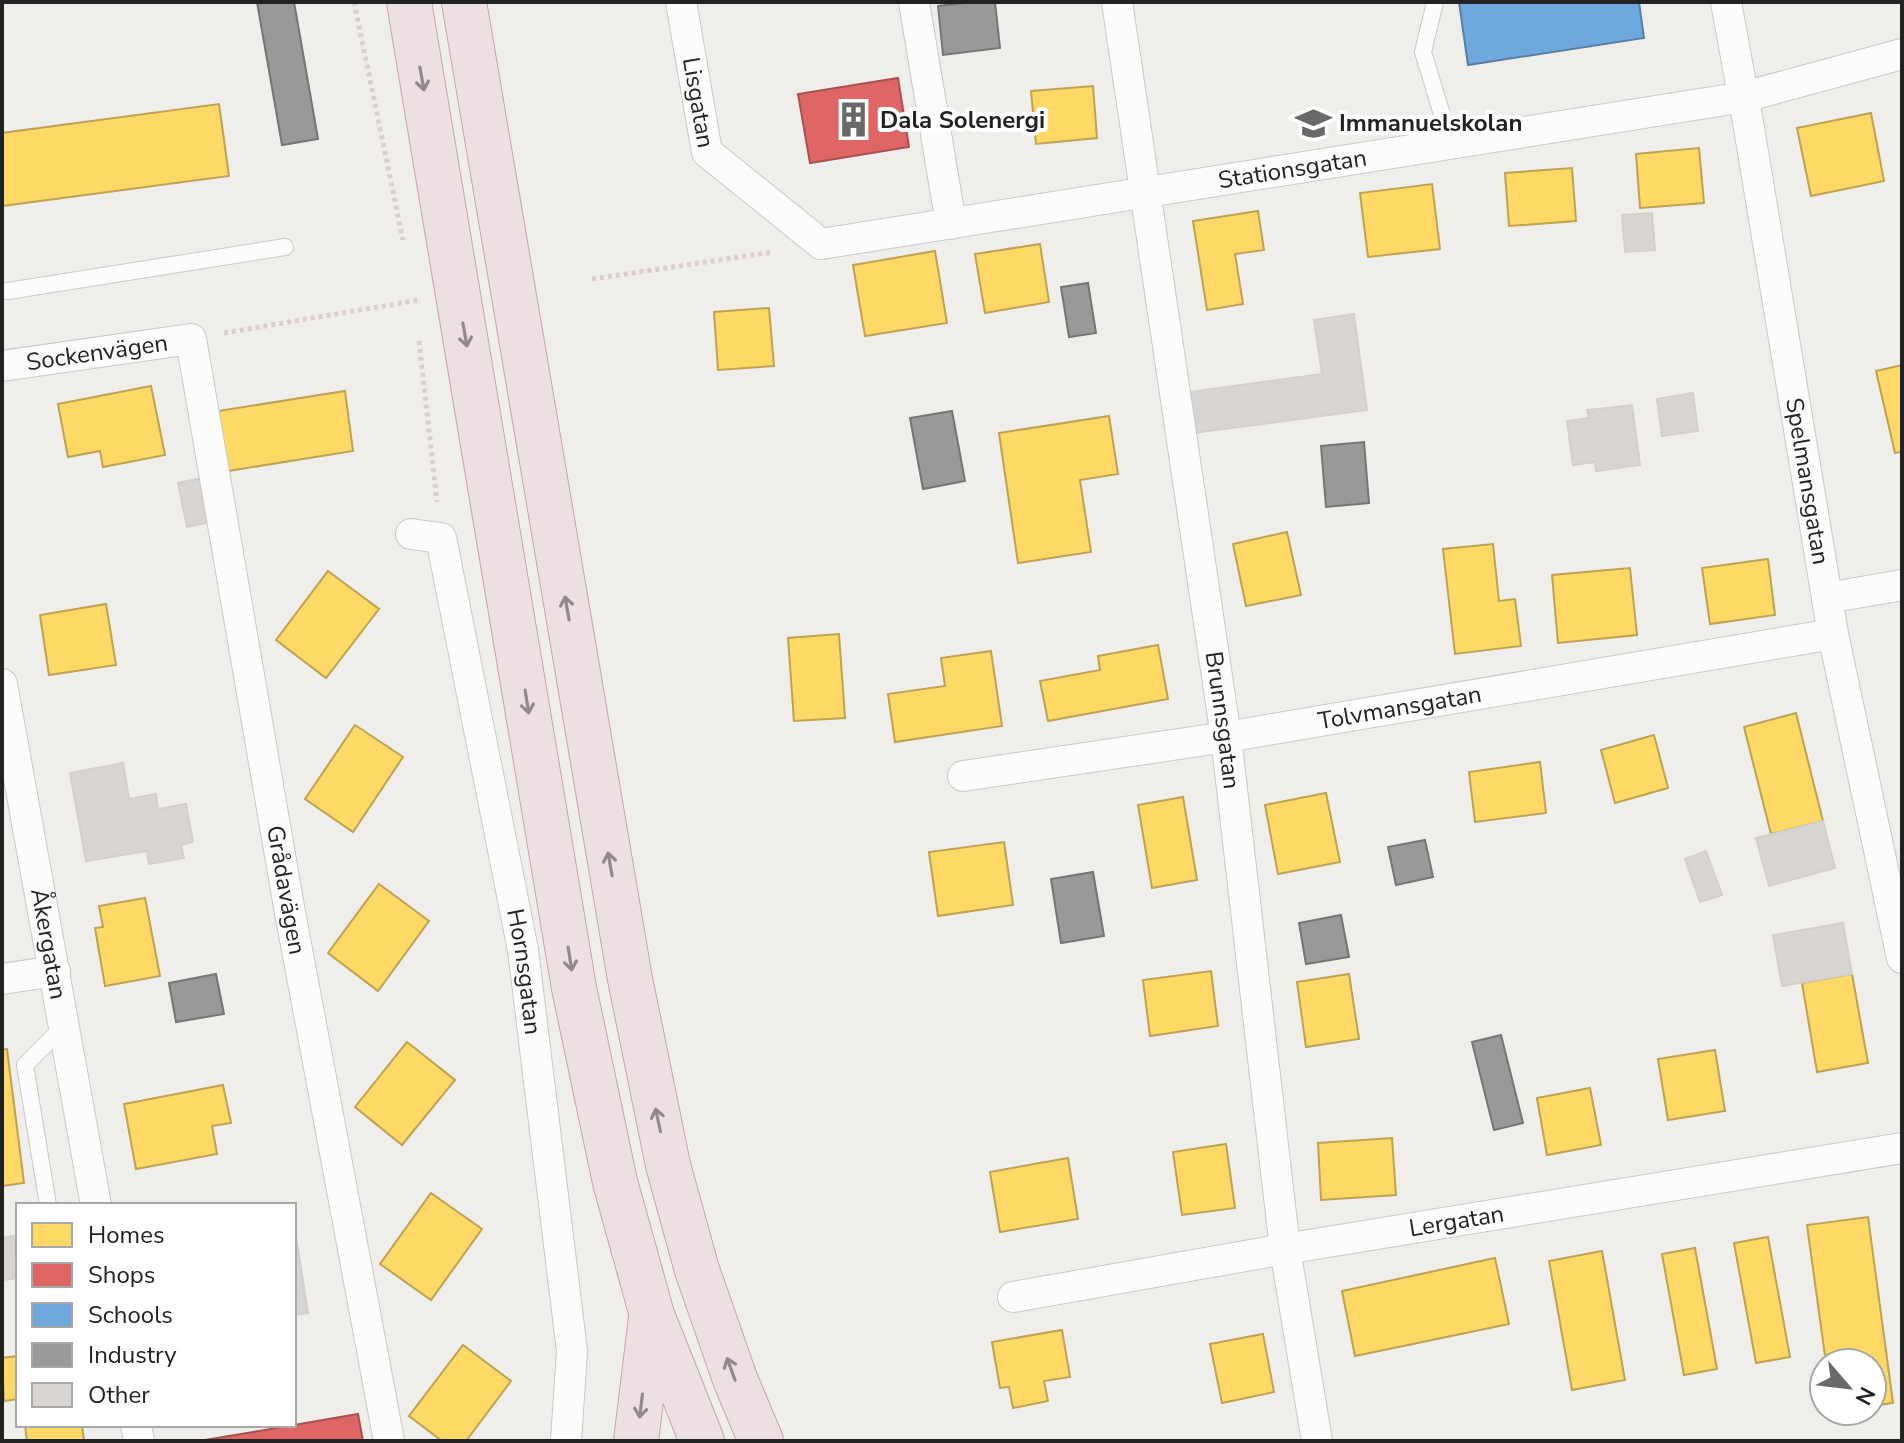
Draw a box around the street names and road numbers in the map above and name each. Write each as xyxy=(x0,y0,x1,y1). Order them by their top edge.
street label: Lisgatan xyxy=(675,55,722,150)
street label: Stationsgatan xyxy=(1216,141,1369,197)
street label: Sockenvägen xyxy=(24,327,170,378)
street label: Spelmansgatan xyxy=(1778,395,1837,567)
street label: Brunnsgatan xyxy=(1197,649,1248,791)
street label: Tolvmansgatan xyxy=(1315,678,1484,737)
street label: Grådavägen xyxy=(259,823,314,957)
street label: Åkergatan xyxy=(23,886,75,1002)
street label: Hornsgatan xyxy=(499,906,549,1036)
street label: Lergatan xyxy=(1407,1197,1506,1244)

